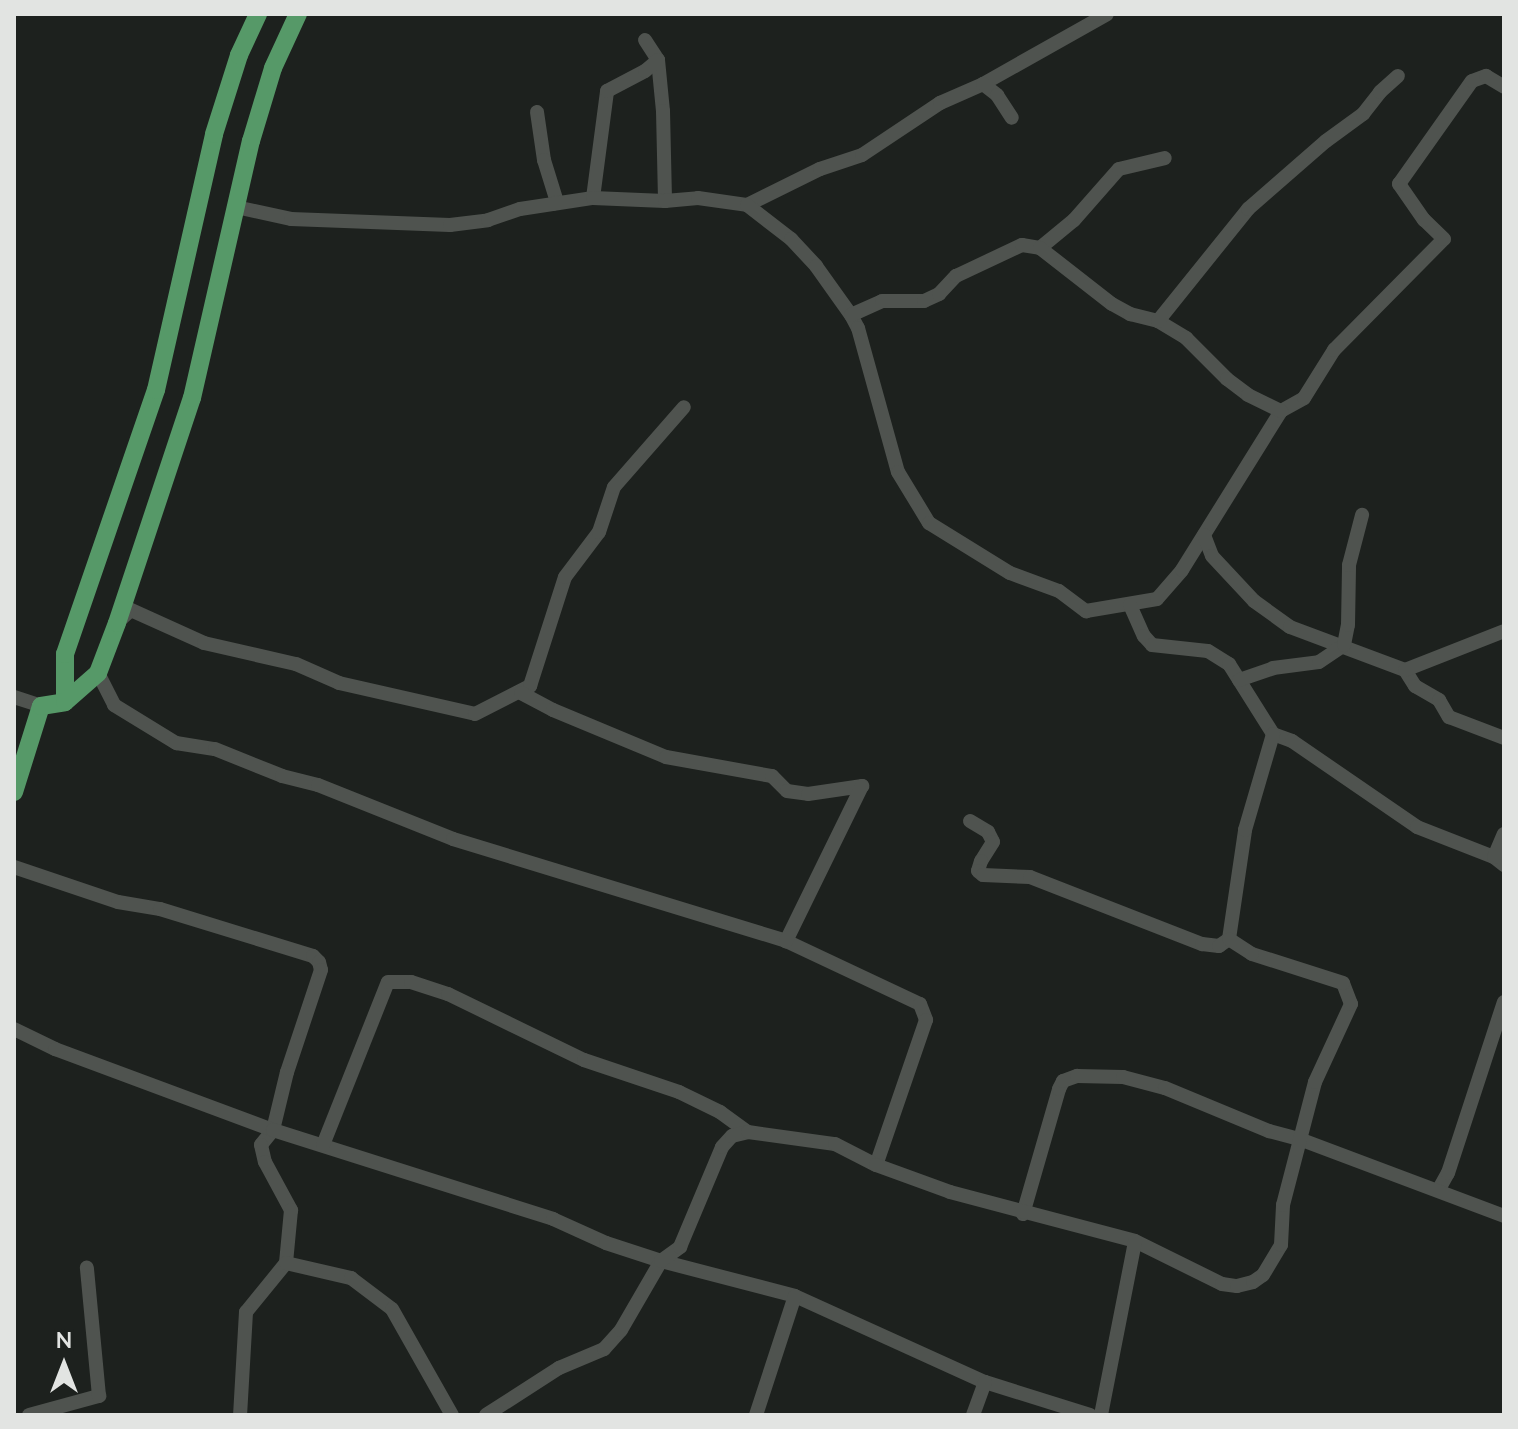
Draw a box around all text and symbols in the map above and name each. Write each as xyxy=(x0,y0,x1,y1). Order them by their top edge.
north arrow xyxy=(24,1325,104,1405)
text: N xyxy=(56,1326,72,1356)

